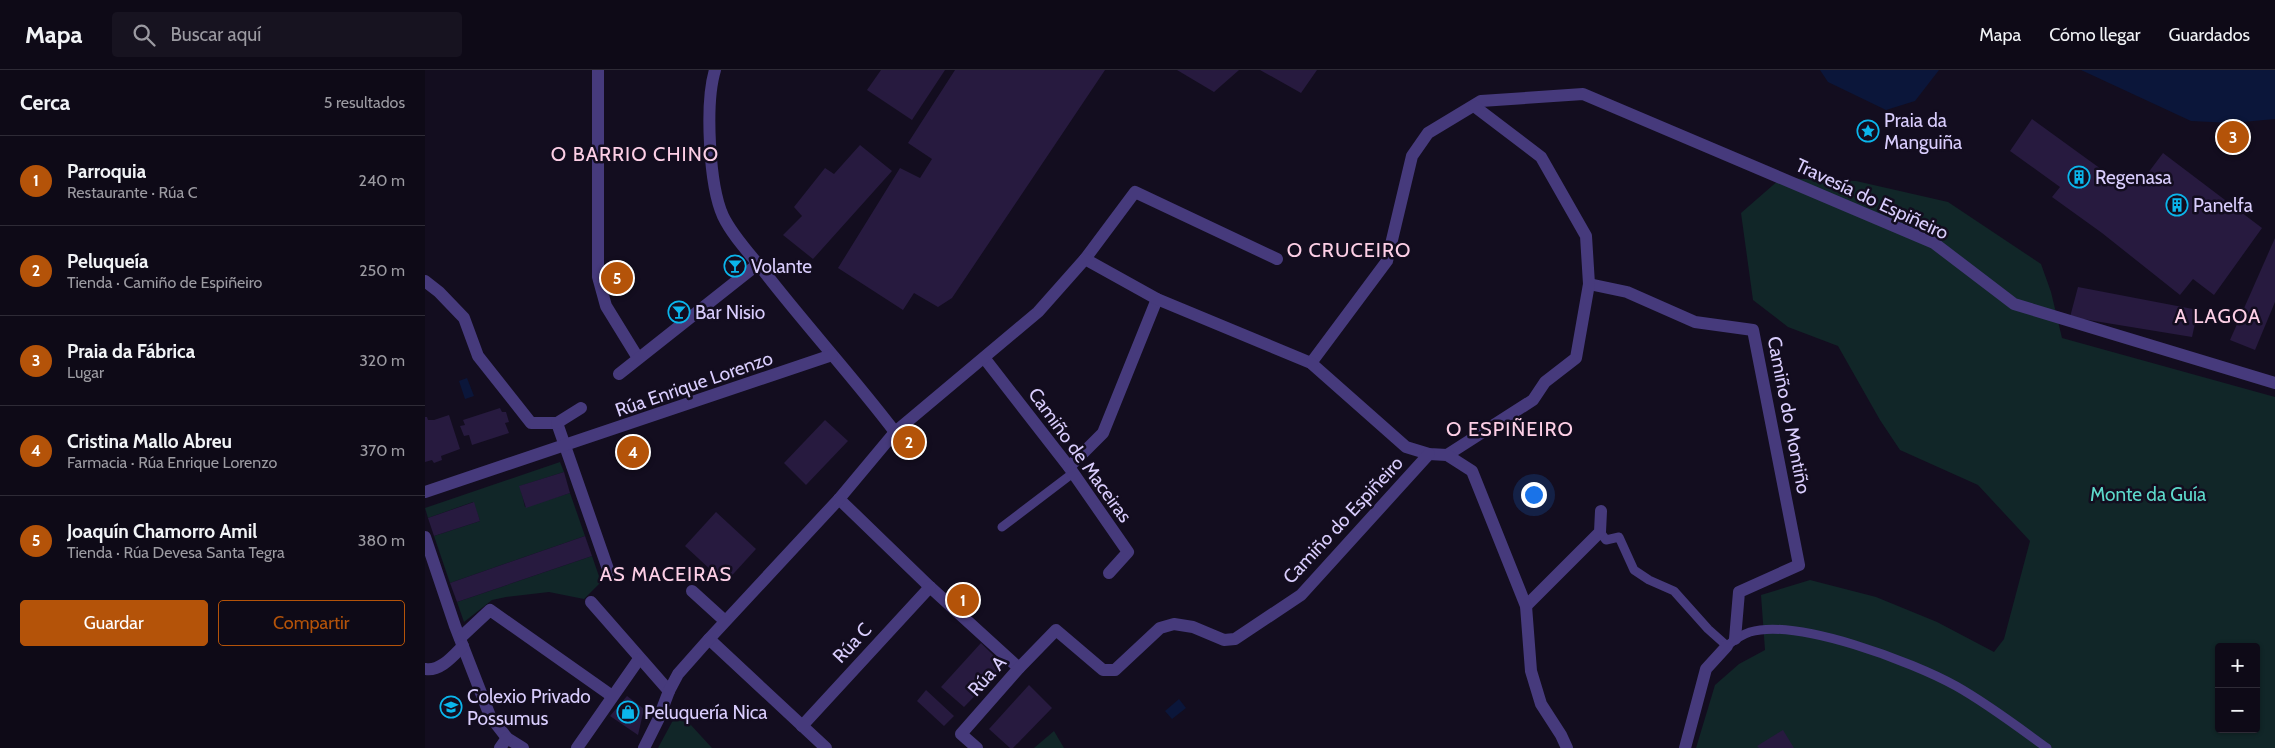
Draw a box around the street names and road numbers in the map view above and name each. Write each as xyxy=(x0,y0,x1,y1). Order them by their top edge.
street label: Travesía do Espiñeiro xyxy=(1792,153,1952,245)
street label: Camiño do Montiño xyxy=(1762,334,1816,496)
street label: Rúa Enrique Lorenzo xyxy=(612,346,776,422)
street label: Camiño de Maceiras xyxy=(1023,383,1137,527)
street label: Camiño do Espiñeiro xyxy=(1278,452,1408,588)
street label: Rúa C xyxy=(828,618,876,668)
street label: Rúa A xyxy=(963,651,1011,701)

